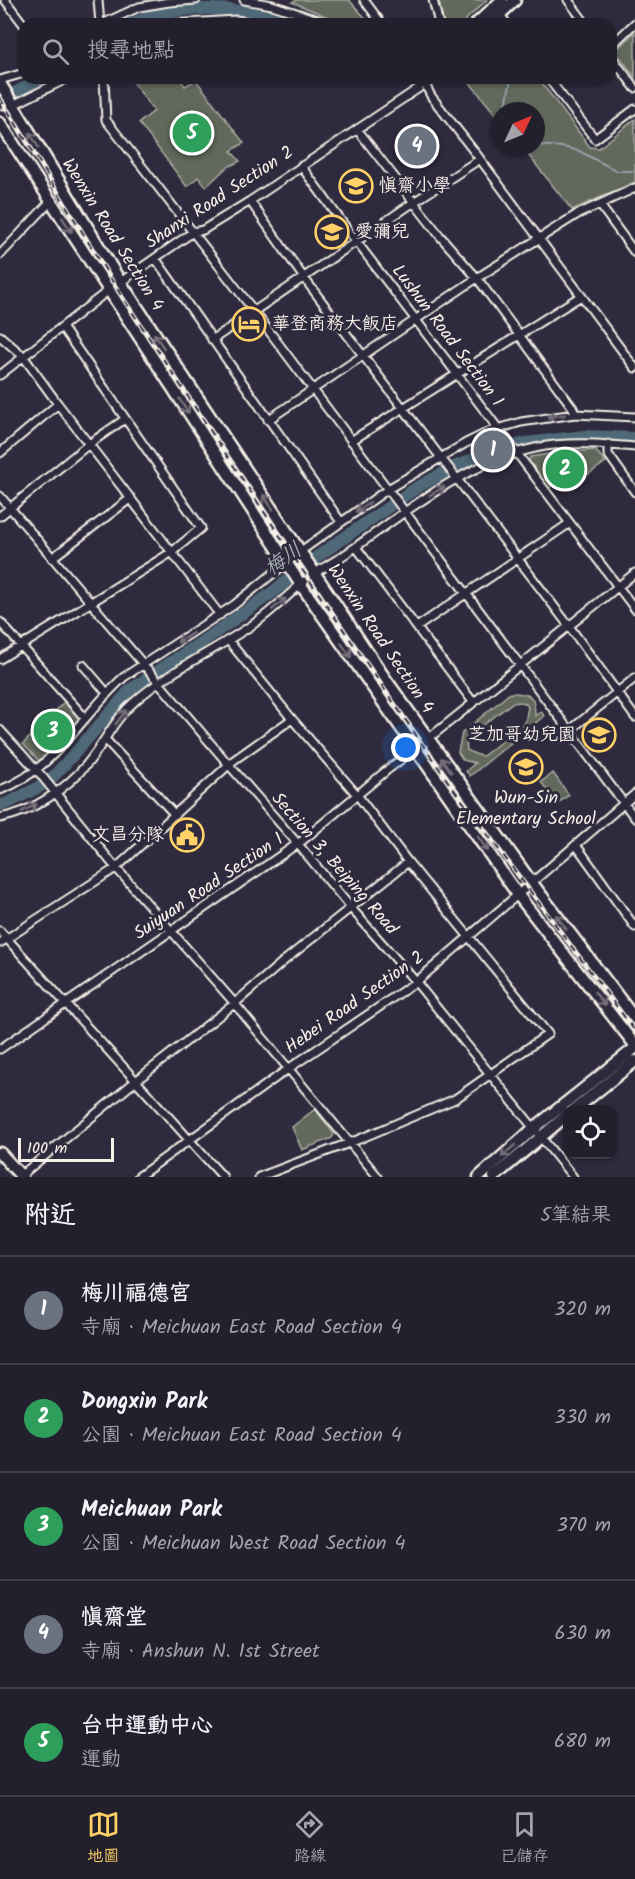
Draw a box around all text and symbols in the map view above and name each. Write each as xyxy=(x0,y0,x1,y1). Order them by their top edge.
search box xyxy=(18,18,617,84)
text: 搜尋地點 xyxy=(87,34,175,69)
icon: search xyxy=(39,35,72,68)
north arrow xyxy=(491,102,545,156)
pin: 5 xyxy=(172,110,212,156)
pin: 4 xyxy=(398,124,436,168)
one-way arrow xyxy=(28,132,40,149)
street label: Shanxi Road Section 2 xyxy=(140,139,300,257)
street label: Wenxin Road Section 4 xyxy=(53,153,171,317)
school or university icon: 慎齋小學 xyxy=(338,168,374,204)
place label: 慎齋小學 xyxy=(379,172,451,201)
school or university icon: 愛彌兒 xyxy=(314,214,350,250)
one-way arrow xyxy=(61,216,73,232)
place label: 愛彌兒 xyxy=(355,218,409,247)
street label: Lushun Road Section 1 xyxy=(384,259,510,413)
hotel icon: 華登商務大飯店 xyxy=(231,306,267,342)
place label: 華登商務大飯店 xyxy=(272,310,398,339)
one-way arrow xyxy=(153,333,165,349)
one-way arrow xyxy=(178,397,190,414)
one-way arrow xyxy=(546,411,566,422)
pin: 1 xyxy=(474,428,512,472)
pin: 2 xyxy=(546,446,584,492)
one-way arrow xyxy=(428,485,445,497)
one-way arrow xyxy=(262,495,274,511)
one-way arrow xyxy=(355,501,371,513)
water label: 梅川 xyxy=(258,535,310,585)
street label: Wenxin Road Section 4 xyxy=(319,558,441,720)
one-way arrow xyxy=(271,597,286,611)
one-way arrow xyxy=(177,632,194,644)
one-way arrow xyxy=(340,641,352,658)
pin: 3 xyxy=(34,708,72,754)
one-way arrow xyxy=(115,709,127,725)
school or university icon: 芝加哥幼兒園 xyxy=(581,717,617,753)
place label: 芝加哥幼兒園 xyxy=(468,721,576,750)
your location xyxy=(391,733,420,762)
school or university icon: Wun-Sin Elementary School xyxy=(508,749,544,785)
one-way arrow xyxy=(440,757,452,773)
place label: Wun-Sin Elementary School xyxy=(456,784,597,834)
street label: Section 3, Beiping Road xyxy=(263,786,405,943)
one-way arrow xyxy=(20,802,37,814)
public building icon: 文昌分隊 xyxy=(169,817,205,853)
place label: 文昌分隊 xyxy=(92,821,164,850)
street label: Suiyuan Road Section 1 xyxy=(128,826,290,948)
one-way arrow xyxy=(477,835,489,851)
one-way arrow xyxy=(555,914,568,930)
street label: Hebei Road Section 2 xyxy=(279,944,431,1062)
one-way arrow xyxy=(594,991,606,1007)
map controls xyxy=(563,1105,617,1159)
button: locate xyxy=(563,1105,617,1159)
scale bar xyxy=(18,1135,114,1162)
text: 100 m xyxy=(27,1136,67,1161)
one-way arrow xyxy=(501,1144,516,1158)
text: 附近 xyxy=(24,1195,76,1237)
text: 5筆結果 xyxy=(540,1200,611,1232)
text: 梅川福德宮 xyxy=(81,1277,191,1312)
text: 1 xyxy=(40,1294,47,1326)
text: 320 m xyxy=(554,1294,611,1326)
text: 寺廟 · Meichuan East Road Section 4 xyxy=(81,1312,402,1344)
text: Dongxin Park xyxy=(81,1385,207,1420)
text: 2 xyxy=(38,1402,49,1434)
text: 330 m xyxy=(554,1402,611,1434)
text: 公園 · Meichuan East Road Section 4 xyxy=(81,1420,402,1452)
text: Meichuan Park xyxy=(81,1493,222,1528)
text: 3 xyxy=(38,1510,49,1542)
text: 370 m xyxy=(556,1510,611,1542)
text: 公園 · Meichuan West Road Section 4 xyxy=(81,1528,405,1560)
text: 慎齋堂 xyxy=(81,1601,147,1636)
text: 4 xyxy=(38,1618,49,1650)
text: 630 m xyxy=(555,1618,611,1650)
text: 寺廟 · Anshun N. 1st Street xyxy=(81,1636,320,1668)
text: 台中運動中心 xyxy=(81,1709,213,1744)
text: 5 xyxy=(38,1726,49,1758)
text: 680 m xyxy=(554,1726,611,1758)
text: 運動 xyxy=(81,1744,121,1776)
tab: 地圖 xyxy=(87,1808,120,1869)
tab: 路線 xyxy=(293,1808,326,1869)
tab: 已儲存 xyxy=(500,1808,548,1869)

